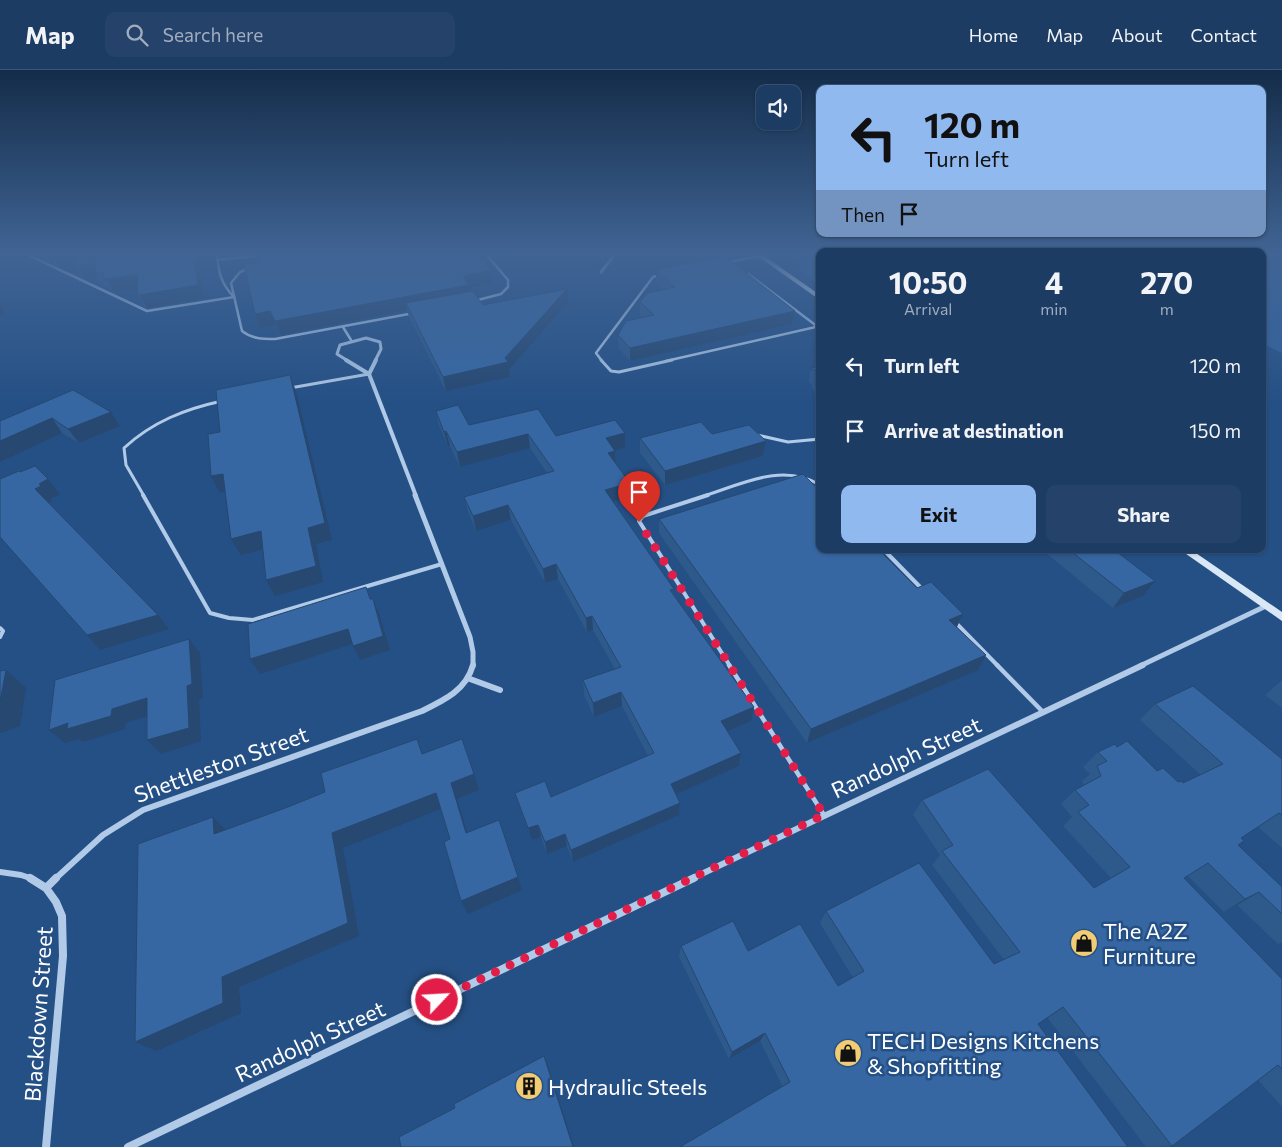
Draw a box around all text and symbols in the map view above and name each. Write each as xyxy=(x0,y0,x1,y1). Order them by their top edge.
search box xyxy=(105,12,455,57)
text: Map xyxy=(25,20,75,49)
icon: search xyxy=(123,21,151,49)
text: Search here xyxy=(163,23,263,46)
text: Home xyxy=(969,24,1018,46)
text: Map xyxy=(1046,24,1083,46)
text: About xyxy=(1111,24,1163,46)
text: Contact xyxy=(1191,24,1257,46)
map controls xyxy=(756,85,801,130)
button: sound xyxy=(756,85,801,130)
text: 120 m xyxy=(924,102,1020,145)
icon: left xyxy=(841,105,906,170)
text: Turn left xyxy=(924,145,1009,172)
icon: arrive xyxy=(895,200,923,228)
text: Then xyxy=(841,203,885,226)
text: 10:50 xyxy=(889,263,968,300)
text: 4 xyxy=(1045,263,1063,300)
text: 270 xyxy=(1140,263,1193,300)
text: Arrival xyxy=(904,299,952,318)
text: min xyxy=(1040,299,1068,318)
text: m xyxy=(1160,299,1174,318)
icon: left xyxy=(841,352,869,380)
text: Turn left xyxy=(884,354,959,377)
text: 120 m xyxy=(1190,354,1241,377)
icon: arrive xyxy=(841,417,869,445)
text: Arrive at destination xyxy=(884,419,1064,442)
text: 150 m xyxy=(1189,419,1241,442)
pin xyxy=(618,471,660,522)
icon: arrive xyxy=(625,478,653,506)
button: Exit xyxy=(841,485,1036,543)
button: Share xyxy=(1046,485,1241,543)
street label: Randolph Street xyxy=(827,710,985,804)
street label: Shettleston Street xyxy=(130,720,312,808)
place label: The A2Z Furniture xyxy=(1103,917,1196,969)
street label: Blackdown Street xyxy=(18,925,58,1103)
shop icon: The A2Z Furniture xyxy=(1069,928,1099,958)
position arrow xyxy=(410,973,462,1025)
street label: Randolph Street xyxy=(231,994,389,1088)
place label: TECH Designs Kitchens & Shopfitting xyxy=(867,1027,1099,1079)
shop icon: TECH Designs Kitchens & Shopfitting xyxy=(833,1038,863,1068)
building icon: Hydraulic Steels xyxy=(514,1071,544,1101)
place label: Hydraulic Steels xyxy=(548,1073,707,1100)

